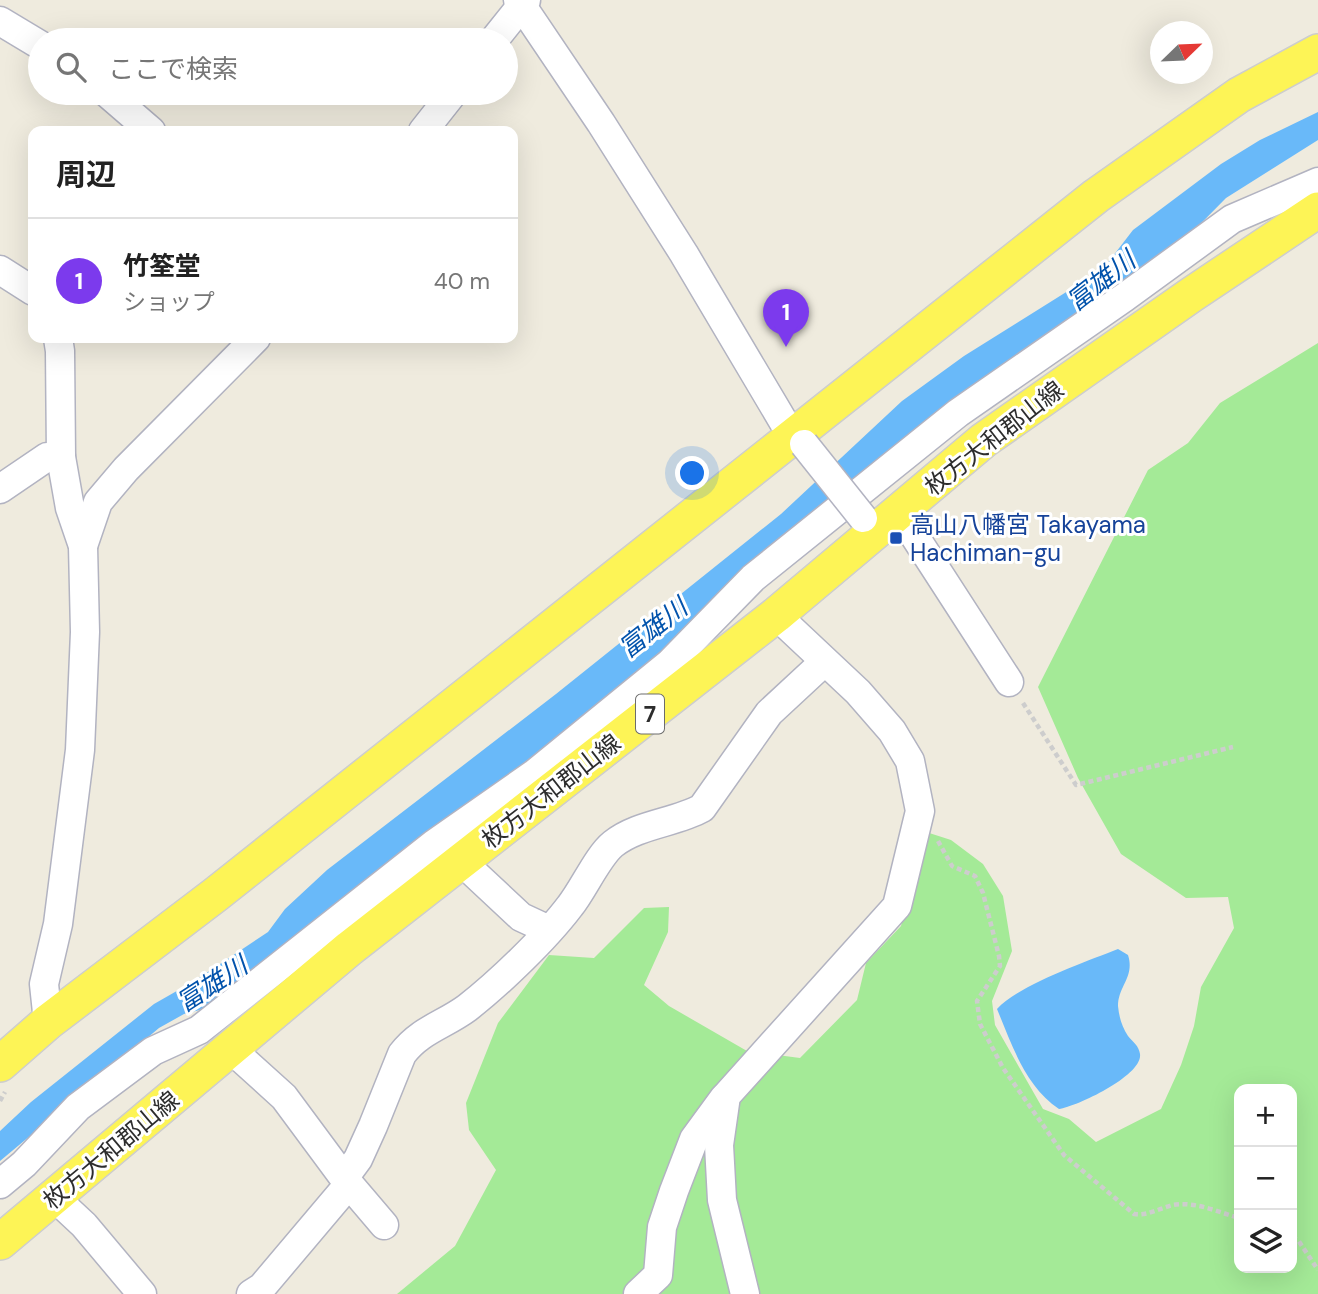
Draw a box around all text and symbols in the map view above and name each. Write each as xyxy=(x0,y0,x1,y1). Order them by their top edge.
north arrow xyxy=(1150,21,1213,84)
search box xyxy=(28,28,518,105)
icon: search xyxy=(52,48,90,86)
text: ここで検索 xyxy=(108,52,238,86)
text: 周辺 xyxy=(56,155,116,194)
water label: 富雄川 xyxy=(1060,242,1145,318)
text: 竹筌堂 xyxy=(123,249,201,283)
text: 1 xyxy=(75,266,83,296)
text: 40 m xyxy=(434,266,490,296)
text: ショップ xyxy=(123,287,215,317)
pin: 1 xyxy=(763,289,809,347)
street label: 枚方大和郡山線 xyxy=(918,374,1070,502)
your location xyxy=(675,456,709,490)
place label: 高山八幡宮 Takayama Hachiman-gu xyxy=(910,509,1146,568)
marker: 高山八幡宮 Takayama Hachiman-gu xyxy=(888,530,904,546)
water label: 富雄川 xyxy=(612,589,697,665)
road number: 7 xyxy=(636,694,664,734)
street label: 枚方大和郡山線 xyxy=(475,727,627,855)
water label: 富雄川 xyxy=(170,947,256,1020)
street label: 枚方大和郡山線 xyxy=(37,1084,185,1216)
map controls xyxy=(1234,1084,1297,1273)
button: + xyxy=(1234,1084,1297,1147)
button: − xyxy=(1234,1147,1297,1210)
button: layers xyxy=(1234,1210,1297,1273)

